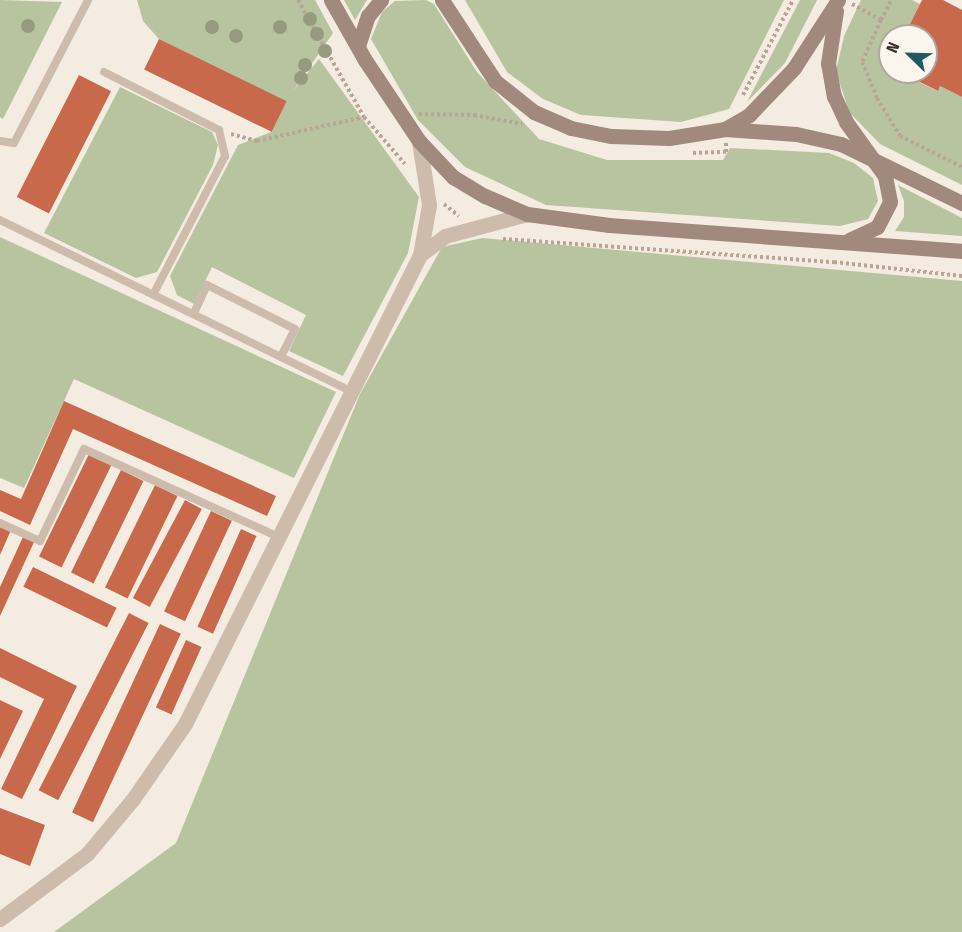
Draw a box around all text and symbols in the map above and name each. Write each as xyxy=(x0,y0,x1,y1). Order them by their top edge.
north arrow xyxy=(878,24,938,84)
text: N xyxy=(882,39,903,56)

